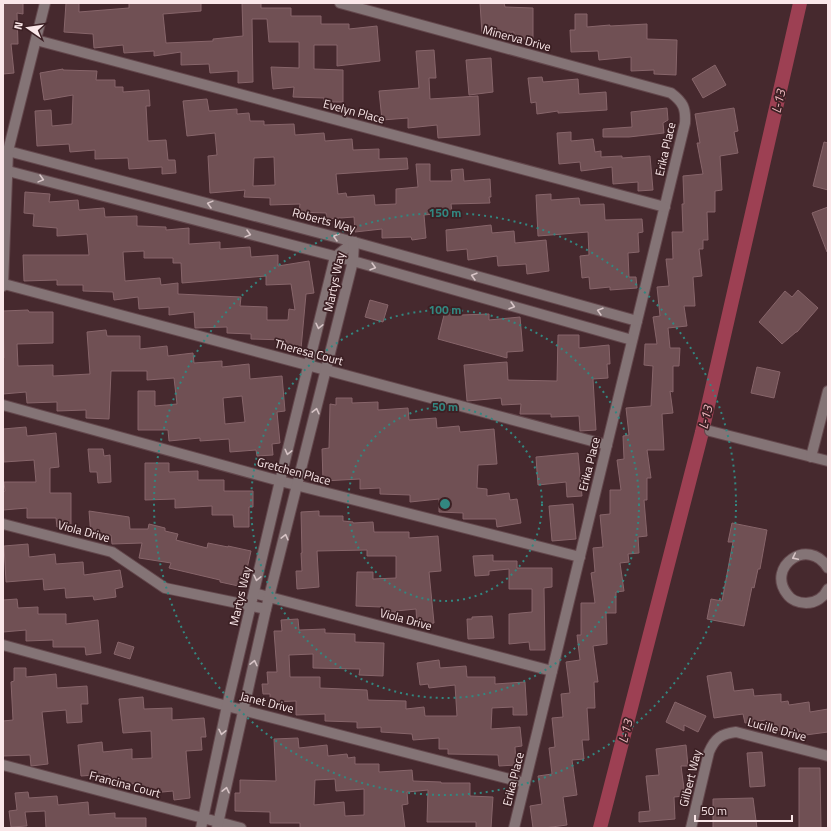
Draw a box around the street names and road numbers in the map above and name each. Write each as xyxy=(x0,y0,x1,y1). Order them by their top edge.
street label: Minerva Drive xyxy=(481,20,553,56)
street label: Evelyn Place xyxy=(321,94,387,128)
street label: Erika Place xyxy=(650,120,680,178)
street label: Roberts Way xyxy=(290,202,358,238)
street label: Martys Way xyxy=(318,250,350,314)
street label: Theresa Court xyxy=(272,334,346,371)
street label: Erika Place xyxy=(573,435,605,493)
street label: Gretchen Place xyxy=(255,452,333,490)
street label: Viola Drive xyxy=(56,515,112,547)
street label: Martys Way xyxy=(224,564,256,628)
street label: Viola Drive xyxy=(378,603,434,635)
street label: Janet Drive xyxy=(238,686,296,718)
street label: Lucille Drive xyxy=(745,712,809,746)
street label: Gilbert Way xyxy=(674,747,706,809)
street label: Erika Place xyxy=(497,750,529,808)
street label: Francina Court xyxy=(87,765,164,803)

